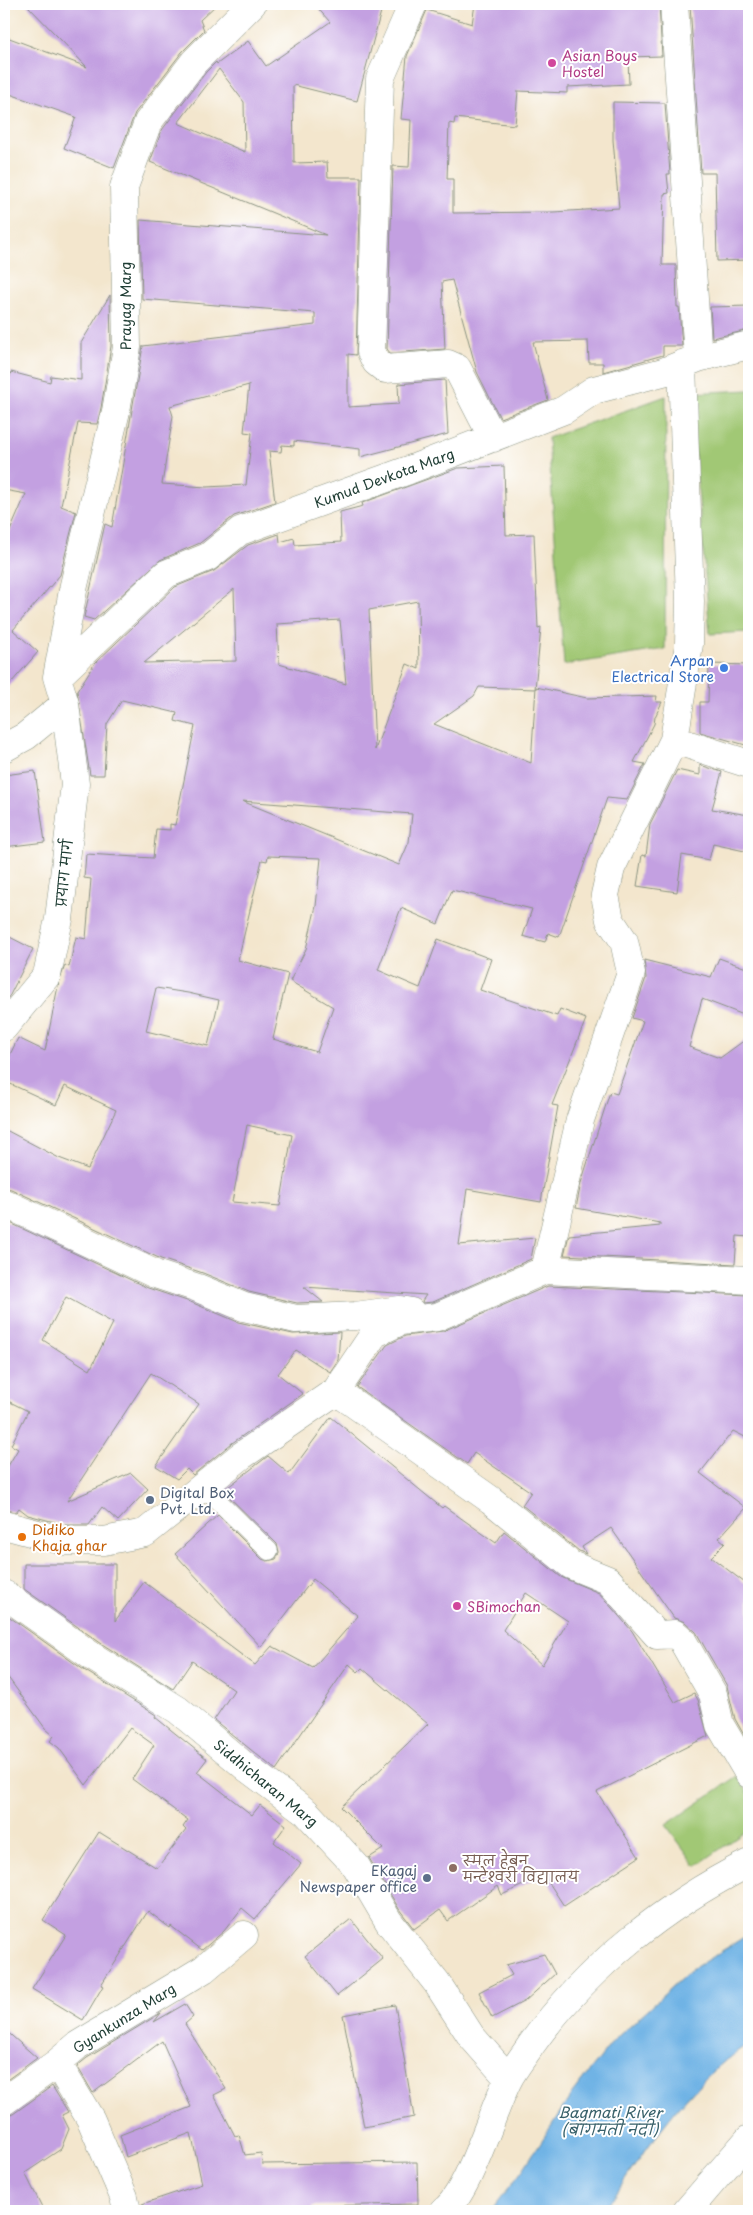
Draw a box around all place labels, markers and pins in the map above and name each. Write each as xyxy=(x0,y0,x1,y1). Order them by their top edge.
place label: Asian Boys Hostel xyxy=(562,45,637,82)
marker: Asian Boys Hostel xyxy=(546,57,558,69)
place label: Arpan Electrical Store xyxy=(612,650,714,687)
marker: Arpan Electrical Store xyxy=(718,662,730,674)
place label: Digital Box Pvt. Ltd. xyxy=(160,1482,235,1519)
marker: Digital Box Pvt. Ltd. xyxy=(144,1494,156,1506)
place label: Didiko Khaja ghar xyxy=(32,1519,107,1556)
marker: Didiko Khaja ghar xyxy=(16,1531,28,1543)
place label: SBimochan xyxy=(467,1596,541,1617)
marker: SBimochan xyxy=(451,1600,463,1612)
place label: स्मल हेबन मन्टेश्वरी विद्यालय xyxy=(462,1848,579,1887)
place label: EKagaj Newspaper office xyxy=(300,1860,417,1897)
marker: स्मल हेबन मन्टेश्वरी विद्यालय xyxy=(447,1862,459,1874)
marker: EKagaj Newspaper office xyxy=(421,1872,433,1884)

